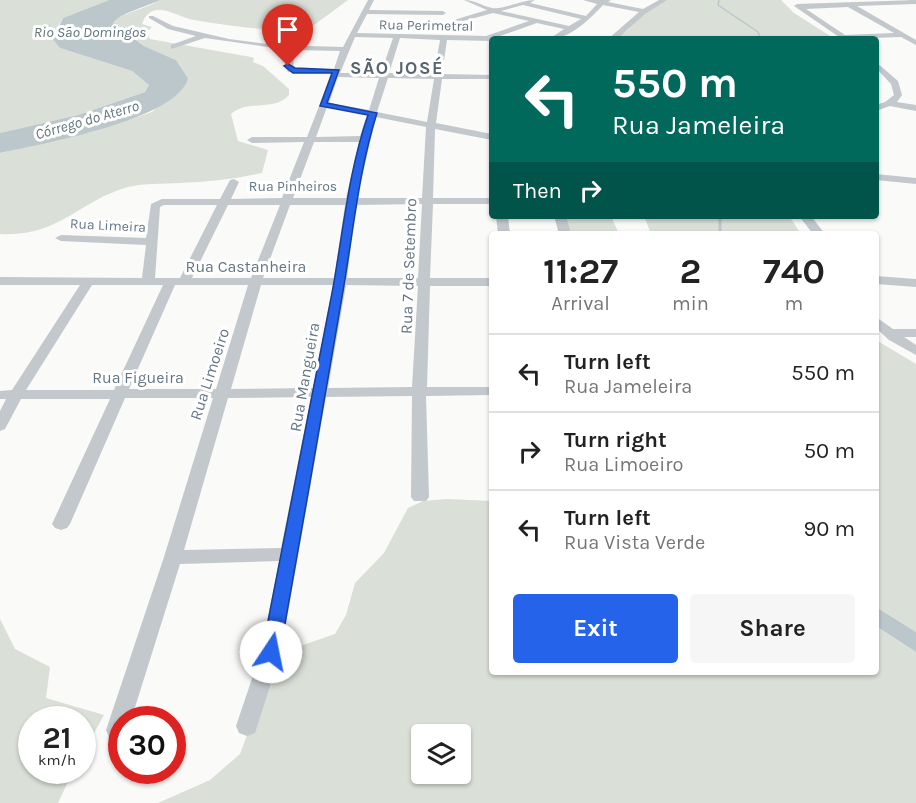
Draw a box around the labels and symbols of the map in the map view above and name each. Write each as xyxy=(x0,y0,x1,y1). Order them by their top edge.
pin xyxy=(262,4,313,66)
street label: Rua Perimetral xyxy=(379,16,473,35)
water label: Rio São Domingos xyxy=(34,23,146,41)
district label: SÃO JOSÉ xyxy=(350,56,444,79)
water label: Córrego do Aterro xyxy=(33,96,142,143)
street label: Rua Pinheiros xyxy=(249,178,337,195)
street label: Rua 7 de Setembro xyxy=(397,198,420,334)
street label: Rua Limeira xyxy=(70,215,146,236)
street label: Rua Castanheira xyxy=(186,257,306,276)
street label: Rua Mangueira xyxy=(286,321,323,433)
street label: Rua Limoeiro xyxy=(186,326,233,423)
street label: Rua Figueira xyxy=(92,368,184,387)
position arrow xyxy=(239,620,303,684)
speed limit sign: 30 xyxy=(108,706,186,784)

